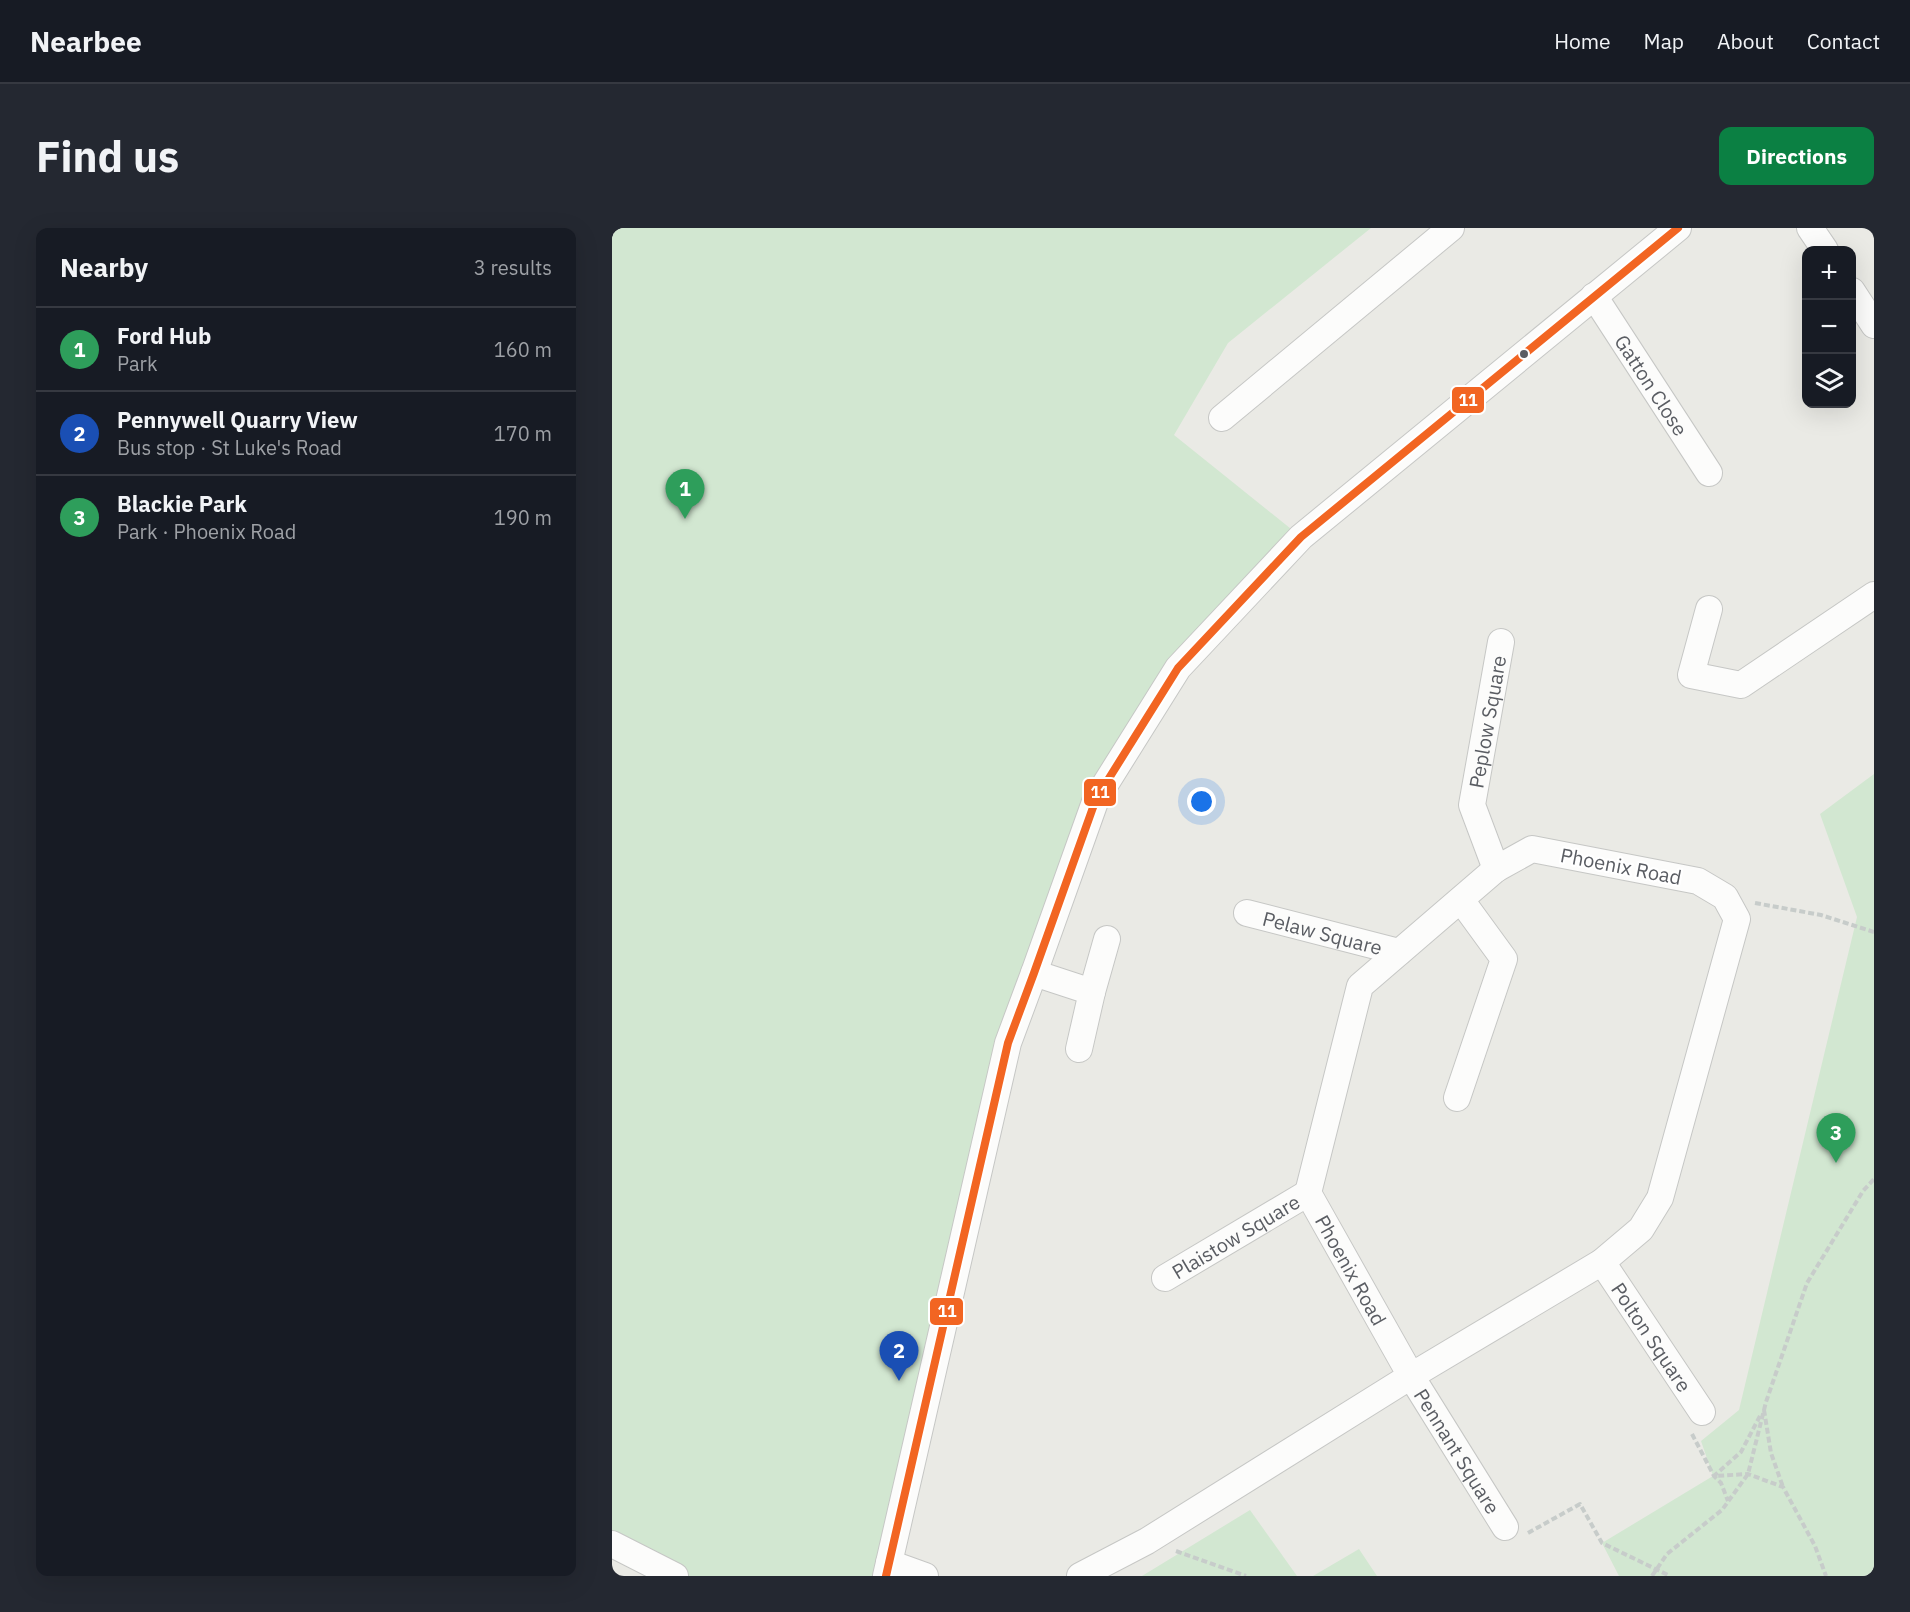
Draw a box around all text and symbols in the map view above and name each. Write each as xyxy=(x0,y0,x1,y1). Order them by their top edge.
text: Nearbee xyxy=(30,23,142,60)
text: Home xyxy=(1554,27,1611,55)
text: Map xyxy=(1644,27,1684,55)
text: About xyxy=(1717,27,1774,55)
text: Contact xyxy=(1807,27,1880,55)
button: Directions xyxy=(1719,127,1874,185)
text: Find us xyxy=(36,129,179,184)
map controls xyxy=(1802,246,1856,408)
button: + xyxy=(1802,246,1856,300)
text: Nearby xyxy=(60,250,148,284)
text: 3 results xyxy=(474,254,552,281)
button: − xyxy=(1802,300,1856,354)
text: Ford Hub xyxy=(117,321,211,350)
street label: Gatton Close xyxy=(1609,329,1695,441)
text: 1 xyxy=(74,336,86,363)
text: 160 m xyxy=(494,336,552,363)
unlabelled marker xyxy=(1518,348,1530,360)
text: Park xyxy=(117,350,157,377)
button: layers xyxy=(1802,354,1856,408)
line badge: 11 xyxy=(1451,386,1485,414)
text: 11 xyxy=(1458,390,1478,410)
text: Pennywell Quarry View xyxy=(117,405,358,434)
text: 2 xyxy=(74,420,86,447)
text: 170 m xyxy=(494,420,552,447)
text: Bus stop · St Luke's Road xyxy=(117,434,342,461)
pin: 1 xyxy=(666,470,704,519)
text: Blackie Park xyxy=(117,489,247,518)
text: 3 xyxy=(74,504,86,531)
text: 190 m xyxy=(494,504,552,531)
text: Park · Phoenix Road xyxy=(117,518,296,545)
street label: Peplow Square xyxy=(1462,653,1512,790)
line badge: 11 xyxy=(1083,778,1117,807)
text: 11 xyxy=(1090,782,1110,802)
your location xyxy=(1187,787,1216,816)
street label: Phoenix Road xyxy=(1558,841,1684,891)
street label: Pelaw Square xyxy=(1260,904,1385,961)
pin: 3 xyxy=(1816,1114,1856,1163)
street label: Plaistow Square xyxy=(1166,1188,1305,1285)
street label: Phoenix Road xyxy=(1309,1210,1393,1330)
street label: Polton Square xyxy=(1606,1277,1698,1397)
line badge: 11 xyxy=(929,1297,964,1326)
text: 11 xyxy=(937,1301,957,1321)
pin: 2 xyxy=(880,1332,918,1381)
street label: Pennant Square xyxy=(1408,1383,1507,1519)

